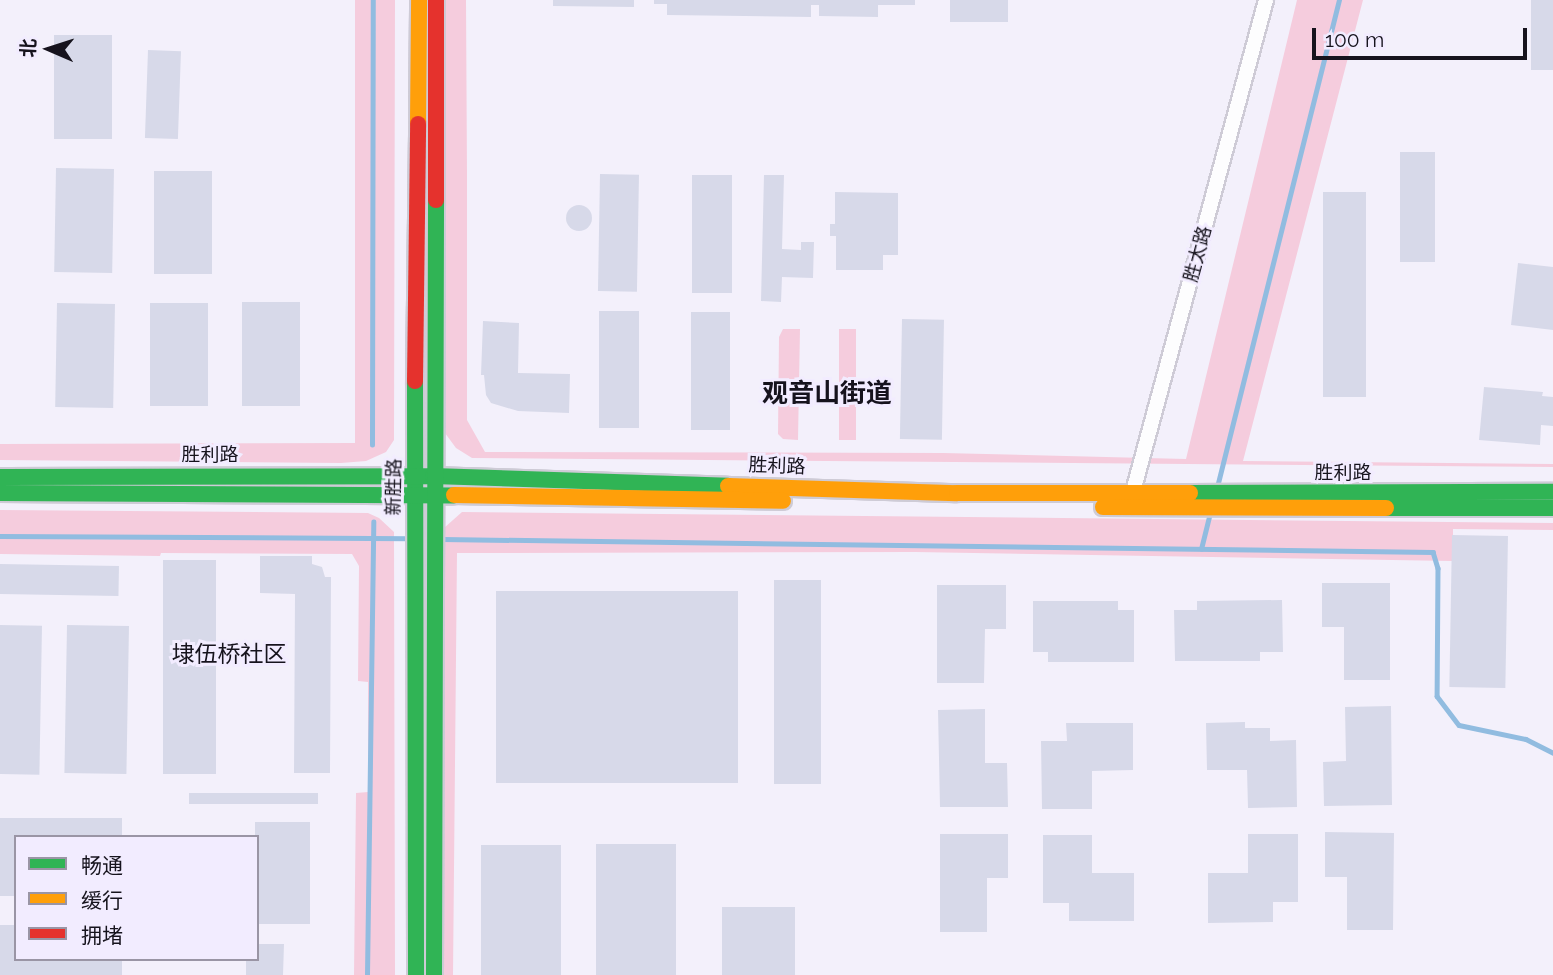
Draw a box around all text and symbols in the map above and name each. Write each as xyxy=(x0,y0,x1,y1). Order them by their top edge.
north arrow xyxy=(14,14,84,84)
scale bar xyxy=(1315,14,1530,58)
text: 100 m xyxy=(1325,27,1384,52)
text: 北 xyxy=(17,38,40,58)
street label: 胜太路 xyxy=(1180,224,1216,284)
district label: 观音山街道 xyxy=(762,378,892,410)
street label: 胜利路 xyxy=(182,444,238,466)
street label: 胜利路 xyxy=(748,454,806,478)
street label: 新胜路 xyxy=(382,458,406,516)
street label: 胜利路 xyxy=(1315,462,1371,484)
district label: 埭伍桥社区 xyxy=(172,640,286,668)
legend xyxy=(14,835,259,961)
text: 畅通 xyxy=(81,853,123,878)
text: 缓行 xyxy=(81,888,123,913)
text: 拥堵 xyxy=(81,923,123,948)

